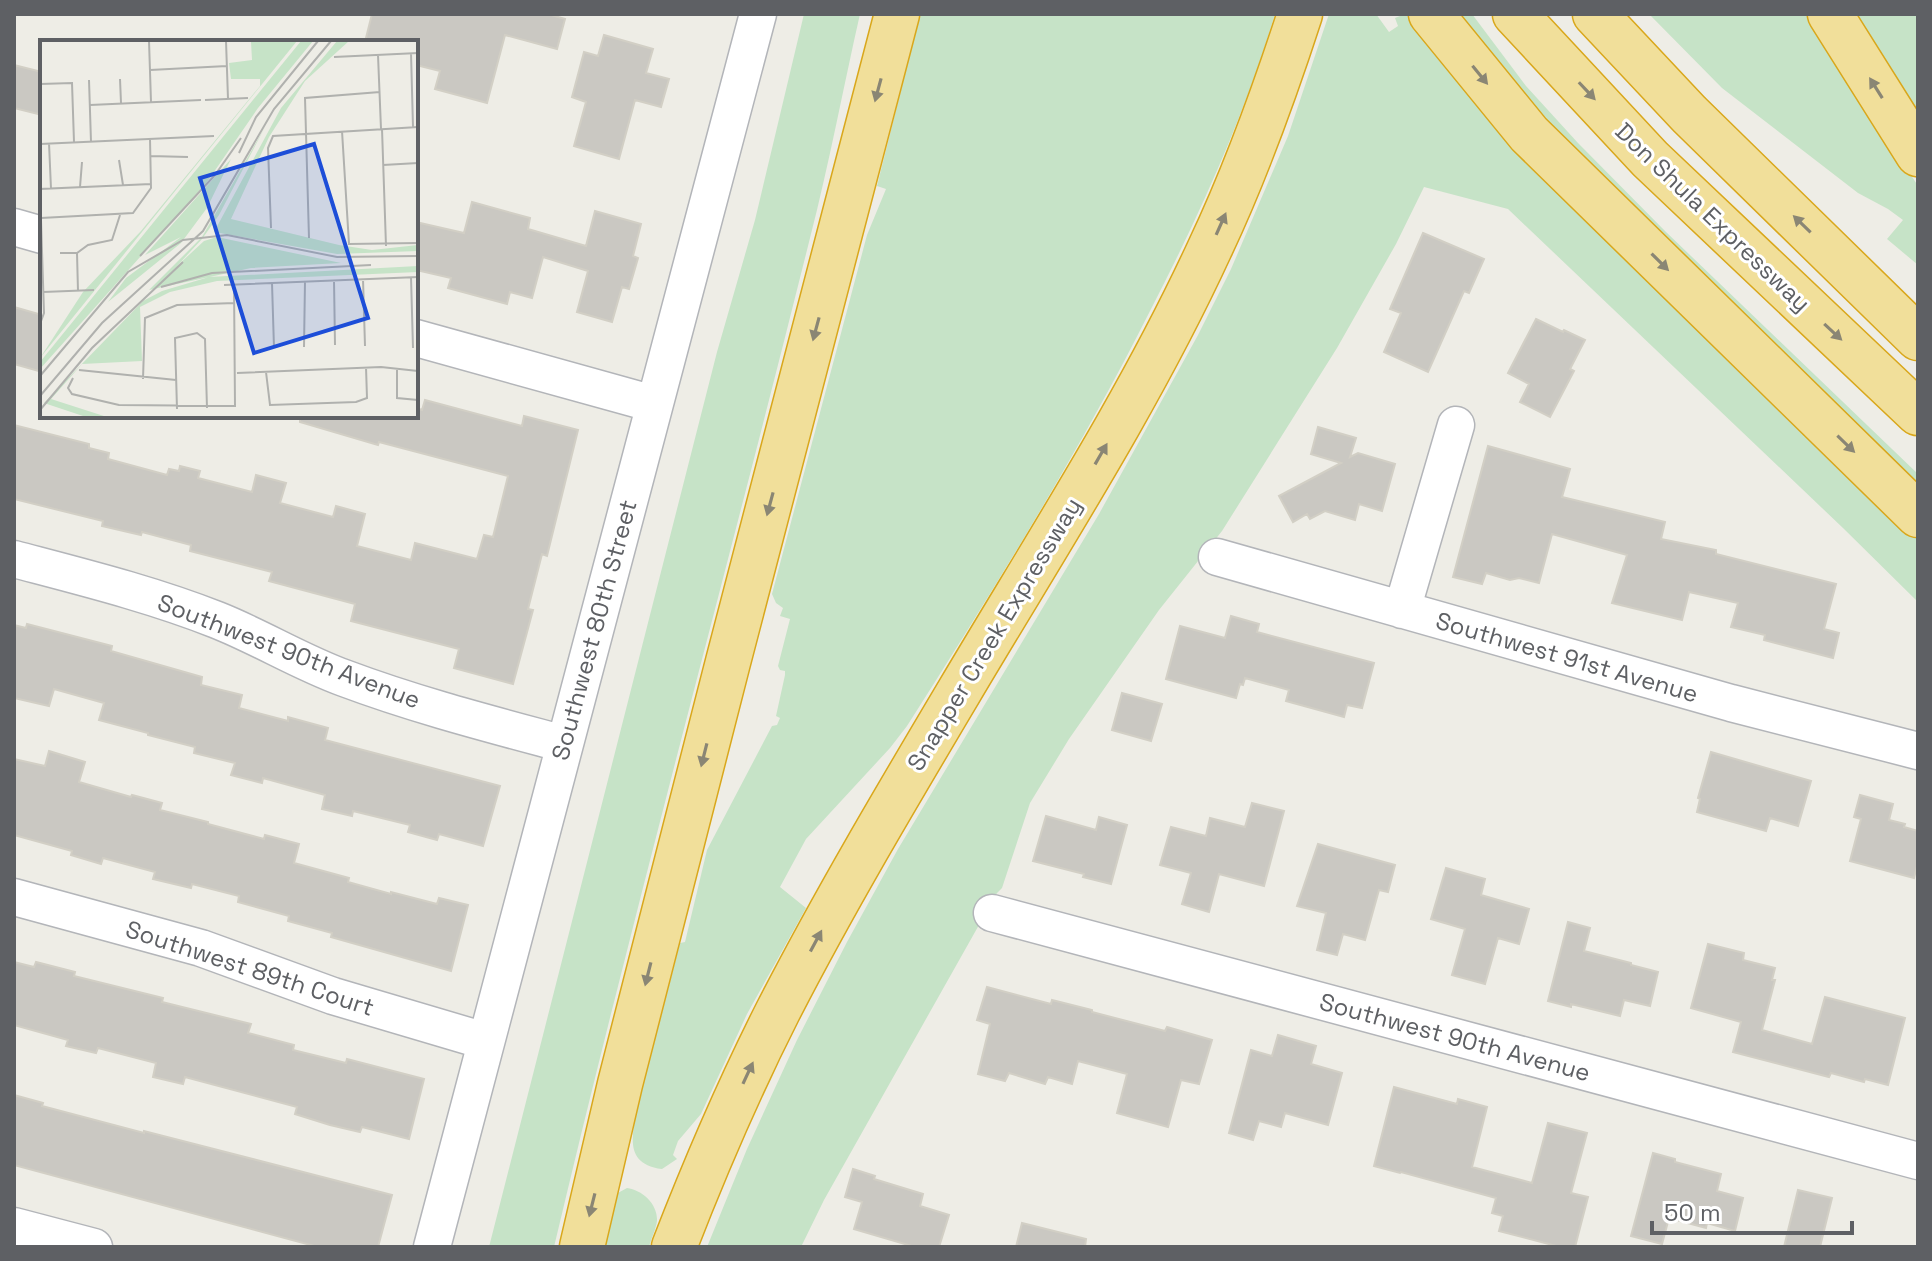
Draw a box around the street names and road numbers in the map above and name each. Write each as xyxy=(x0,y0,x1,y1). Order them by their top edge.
street label: Don Shula Expressway xyxy=(1609,116,1817,318)
street label: Snapper Creek Expressway xyxy=(900,492,1088,776)
street label: Southwest 80th Street xyxy=(544,496,644,764)
street label: Southwest 90th Avenue xyxy=(153,587,425,715)
street label: Southwest 91st Avenue xyxy=(1432,605,1702,709)
street label: Southwest 89th Court xyxy=(122,913,378,1023)
street label: Southwest 90th Avenue xyxy=(1316,986,1594,1088)

